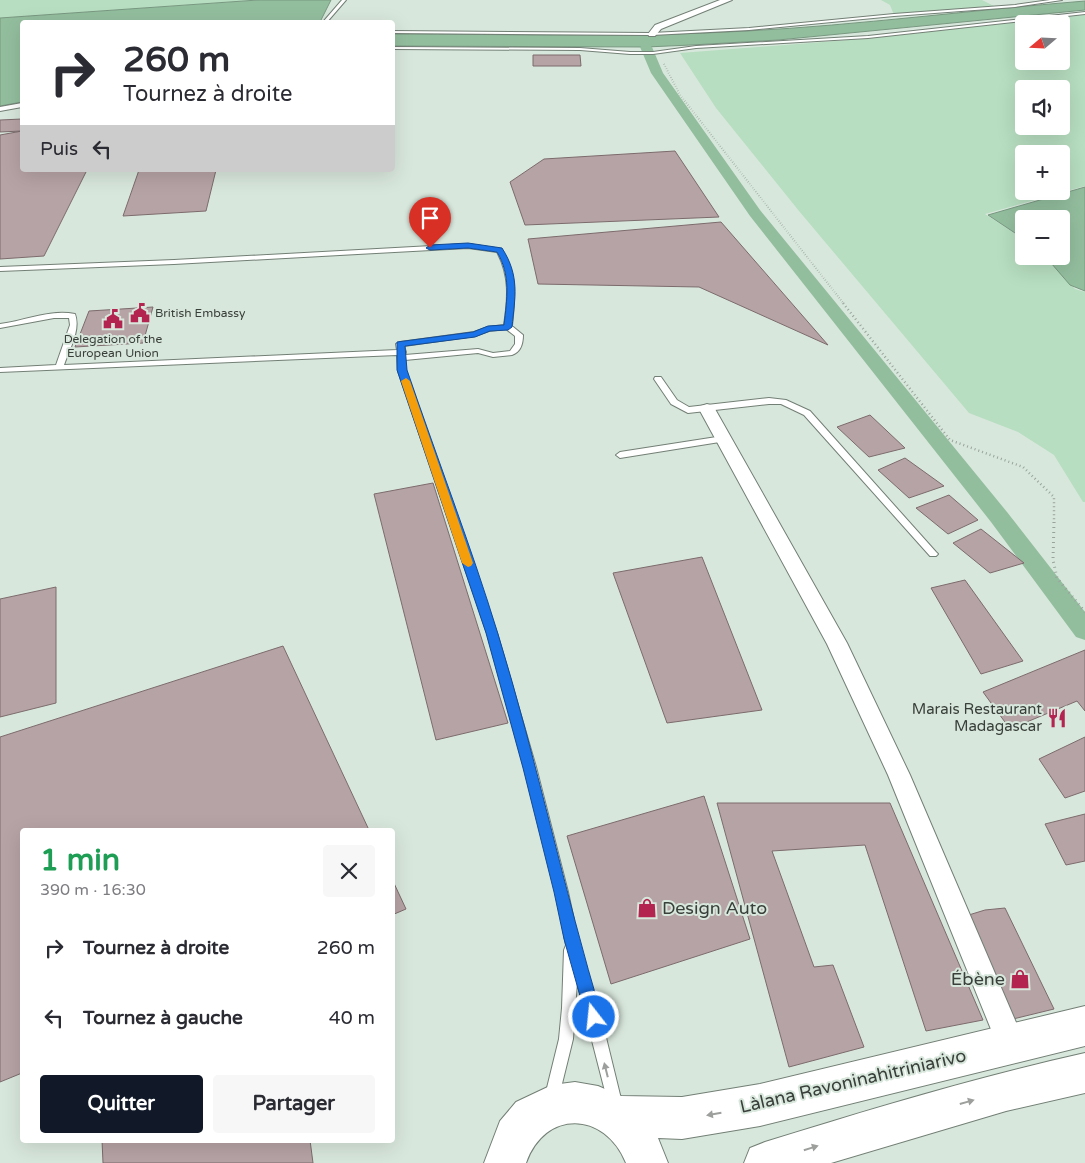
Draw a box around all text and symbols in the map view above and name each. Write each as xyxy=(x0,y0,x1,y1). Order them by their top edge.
north arrow xyxy=(1015,15,1070,70)
map controls xyxy=(1015,15,1070,265)
text: 260 m xyxy=(123,39,230,81)
icon: right xyxy=(40,40,105,105)
button: sound xyxy=(1015,80,1070,135)
text: Tournez à droite xyxy=(123,81,292,107)
icon: left xyxy=(88,135,116,163)
text: Puis xyxy=(40,138,78,160)
button: + xyxy=(1015,145,1070,200)
pin xyxy=(409,197,451,248)
icon: arrive xyxy=(416,204,444,232)
button: − xyxy=(1015,210,1070,265)
public building icon: British Embassy xyxy=(129,302,151,324)
place label: British Embassy xyxy=(155,306,246,320)
public building icon: Delegation of the European Union xyxy=(102,308,124,330)
place label: Delegation of the European Union xyxy=(64,332,162,360)
place label: Marais Restaurant Madagascar xyxy=(912,700,1042,735)
restaurant icon: Marais Restaurant Madagascar xyxy=(1046,707,1068,729)
text: 1 min xyxy=(40,842,120,879)
button: close xyxy=(323,845,375,897)
text: 390 m · 16:30 xyxy=(40,880,146,900)
shop icon: Design Auto xyxy=(636,897,658,919)
place label: Design Auto xyxy=(662,897,767,919)
icon: right xyxy=(40,934,68,962)
text: Tournez à droite xyxy=(83,937,229,959)
text: 260 m xyxy=(317,937,375,959)
place label: Ébène xyxy=(951,968,1005,990)
shop icon: Ébène xyxy=(1009,968,1031,990)
position arrow xyxy=(567,990,619,1042)
icon: left xyxy=(40,1004,68,1032)
text: Tournez à gauche xyxy=(83,1007,243,1029)
text: 40 m xyxy=(329,1007,375,1029)
street label: Làlana Ravoninahitriniarivo xyxy=(738,1044,968,1118)
one-way arrow xyxy=(602,1062,610,1077)
button: Quitter xyxy=(40,1075,203,1133)
button: Partager xyxy=(213,1075,375,1133)
one-way arrow xyxy=(960,1098,975,1106)
one-way arrow xyxy=(706,1110,722,1118)
one-way arrow xyxy=(804,1143,819,1151)

